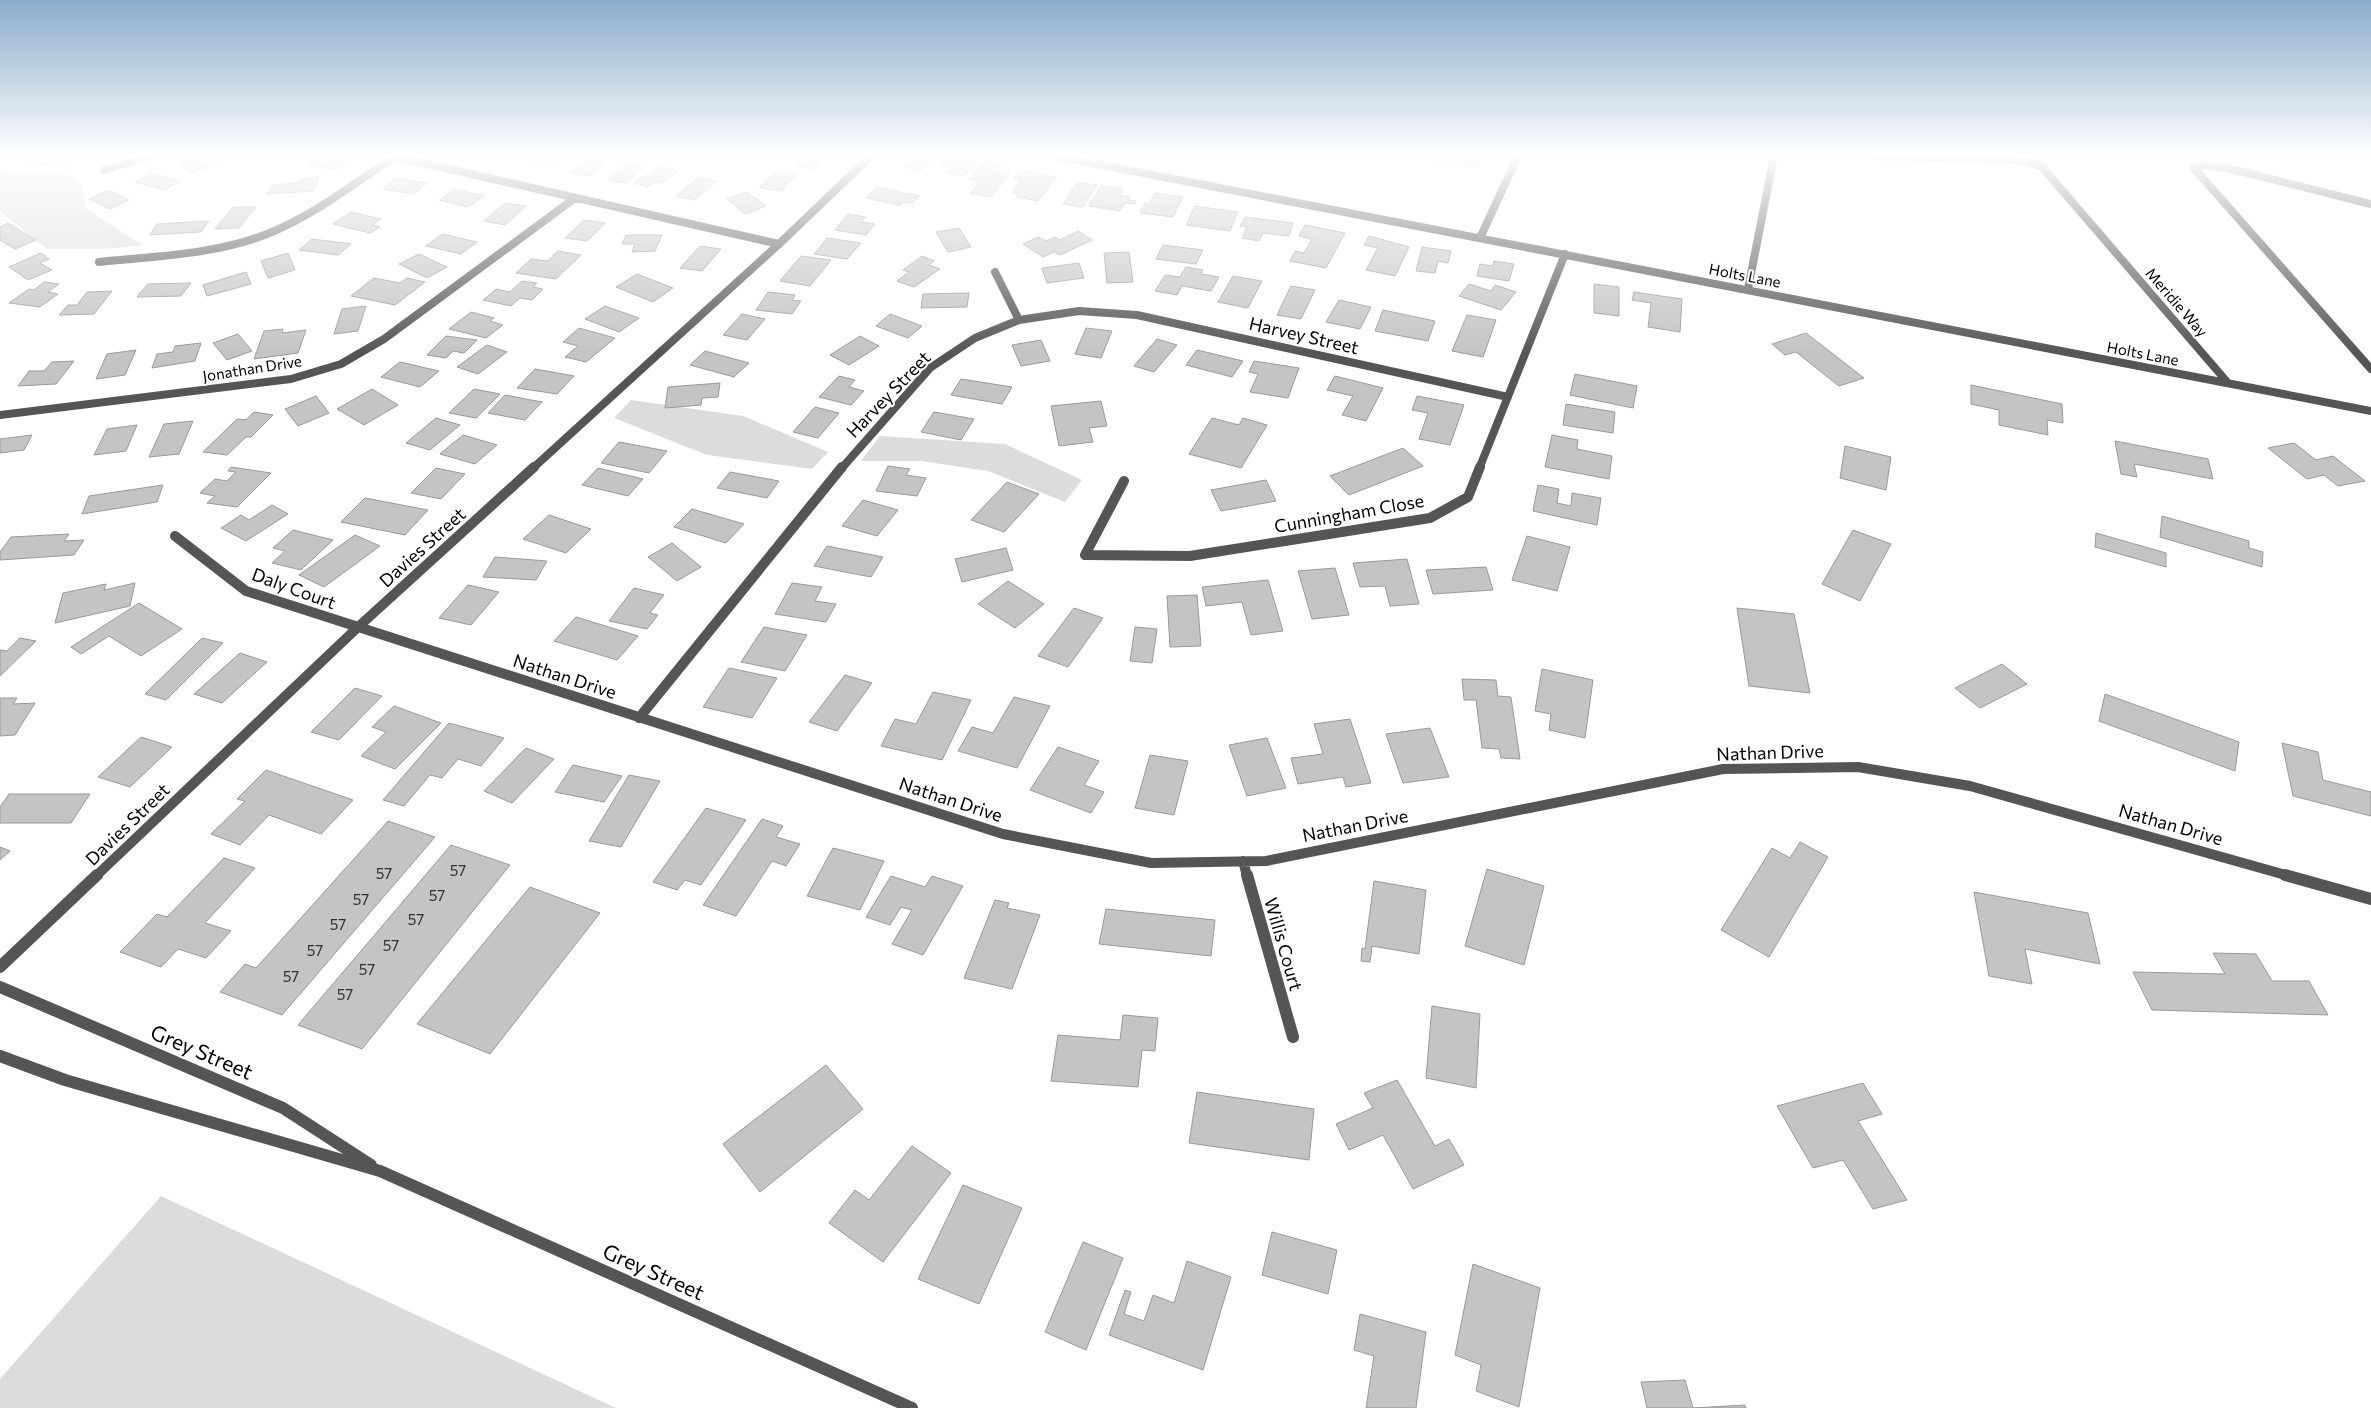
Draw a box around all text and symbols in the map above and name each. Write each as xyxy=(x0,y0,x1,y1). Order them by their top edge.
street label: Holts Lane xyxy=(1708,259,1783,291)
street label: Meridie Way xyxy=(2142,264,2212,340)
street label: Harvey Street xyxy=(1247,312,1361,358)
street label: Holts Lane xyxy=(2106,337,2181,369)
street label: Harvey Street xyxy=(841,346,935,442)
street label: Jonathan Drive xyxy=(201,351,303,385)
street label: Cunningham Close xyxy=(1272,489,1426,537)
street label: Davies Street xyxy=(374,503,470,591)
street label: Daly Court xyxy=(249,563,339,613)
street label: Nathan Drive xyxy=(511,649,619,703)
street label: Nathan Drive xyxy=(1716,739,1824,765)
street label: Nathan Drive xyxy=(897,772,1005,826)
street label: Davies Street xyxy=(80,778,174,870)
street label: Nathan Drive xyxy=(2116,799,2226,849)
street label: Nathan Drive xyxy=(1300,804,1410,846)
house number: 57 xyxy=(450,861,466,879)
house number: 57 xyxy=(376,864,392,882)
house number: 57 xyxy=(429,886,445,904)
house number: 57 xyxy=(353,890,369,908)
street label: Willis Court xyxy=(1260,895,1308,993)
house number: 57 xyxy=(408,910,424,928)
house number: 57 xyxy=(330,915,346,933)
house number: 57 xyxy=(383,936,399,954)
house number: 57 xyxy=(307,941,323,959)
house number: 57 xyxy=(359,960,375,978)
house number: 57 xyxy=(283,967,299,985)
house number: 57 xyxy=(337,985,353,1003)
street label: Grey Street xyxy=(147,1018,257,1084)
street label: Grey Street xyxy=(599,1238,709,1304)

